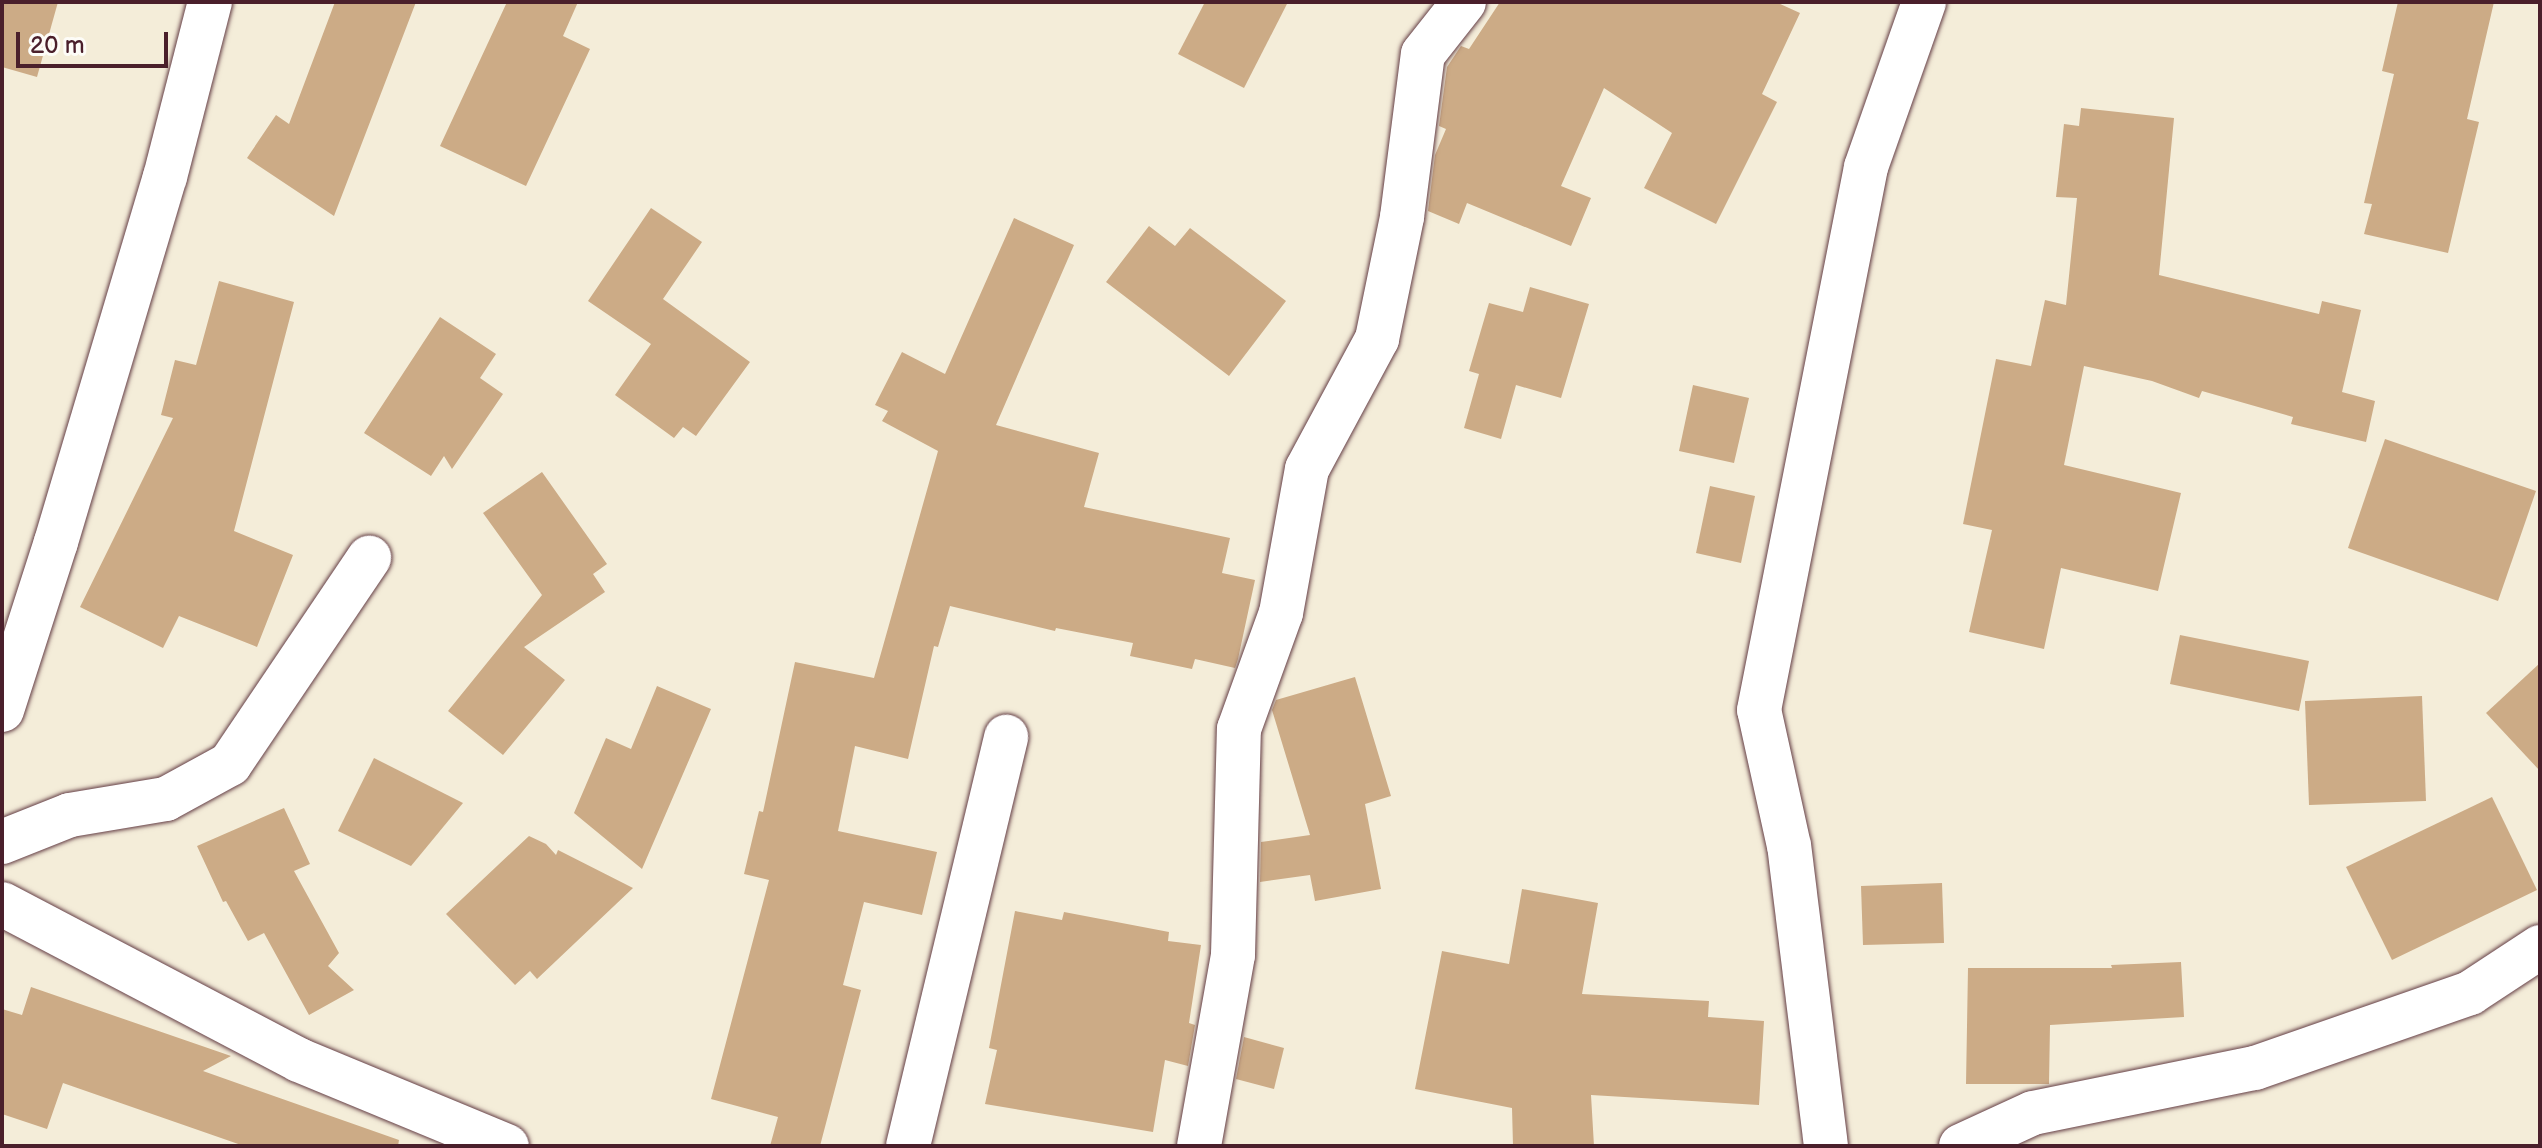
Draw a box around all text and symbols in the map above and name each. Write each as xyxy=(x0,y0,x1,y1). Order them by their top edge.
scale bar xyxy=(20,16,172,66)
text: 20 m xyxy=(30,31,85,60)

